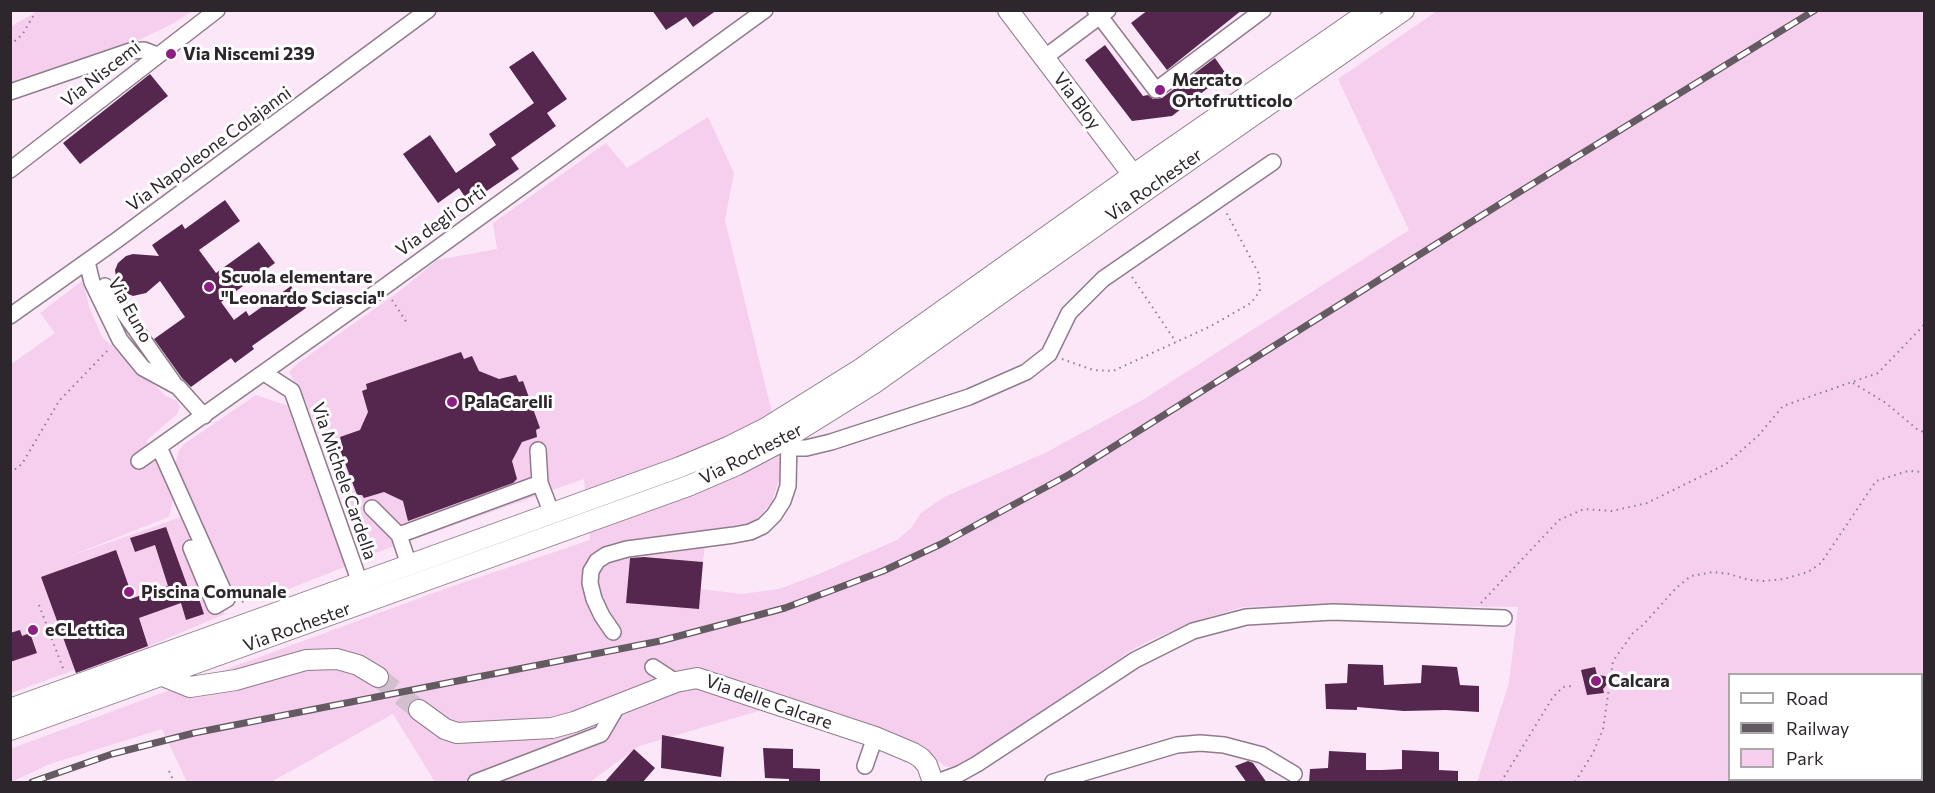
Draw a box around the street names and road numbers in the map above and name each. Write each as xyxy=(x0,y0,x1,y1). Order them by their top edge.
street label: Via Niscemi xyxy=(57,36,145,112)
street label: Via Bloy xyxy=(1049,68,1105,134)
street label: Via Napoleone Colajanni xyxy=(122,82,296,216)
street label: Via Rochester xyxy=(1102,144,1206,226)
street label: Via degli Orti xyxy=(392,181,490,261)
street label: Via Euno xyxy=(103,273,157,347)
street label: Via Michele Cardella xyxy=(307,399,381,563)
street label: Via Rochester xyxy=(696,419,806,489)
street label: Via Rochester xyxy=(240,598,354,656)
street label: Via delle Calcare xyxy=(703,670,835,734)

